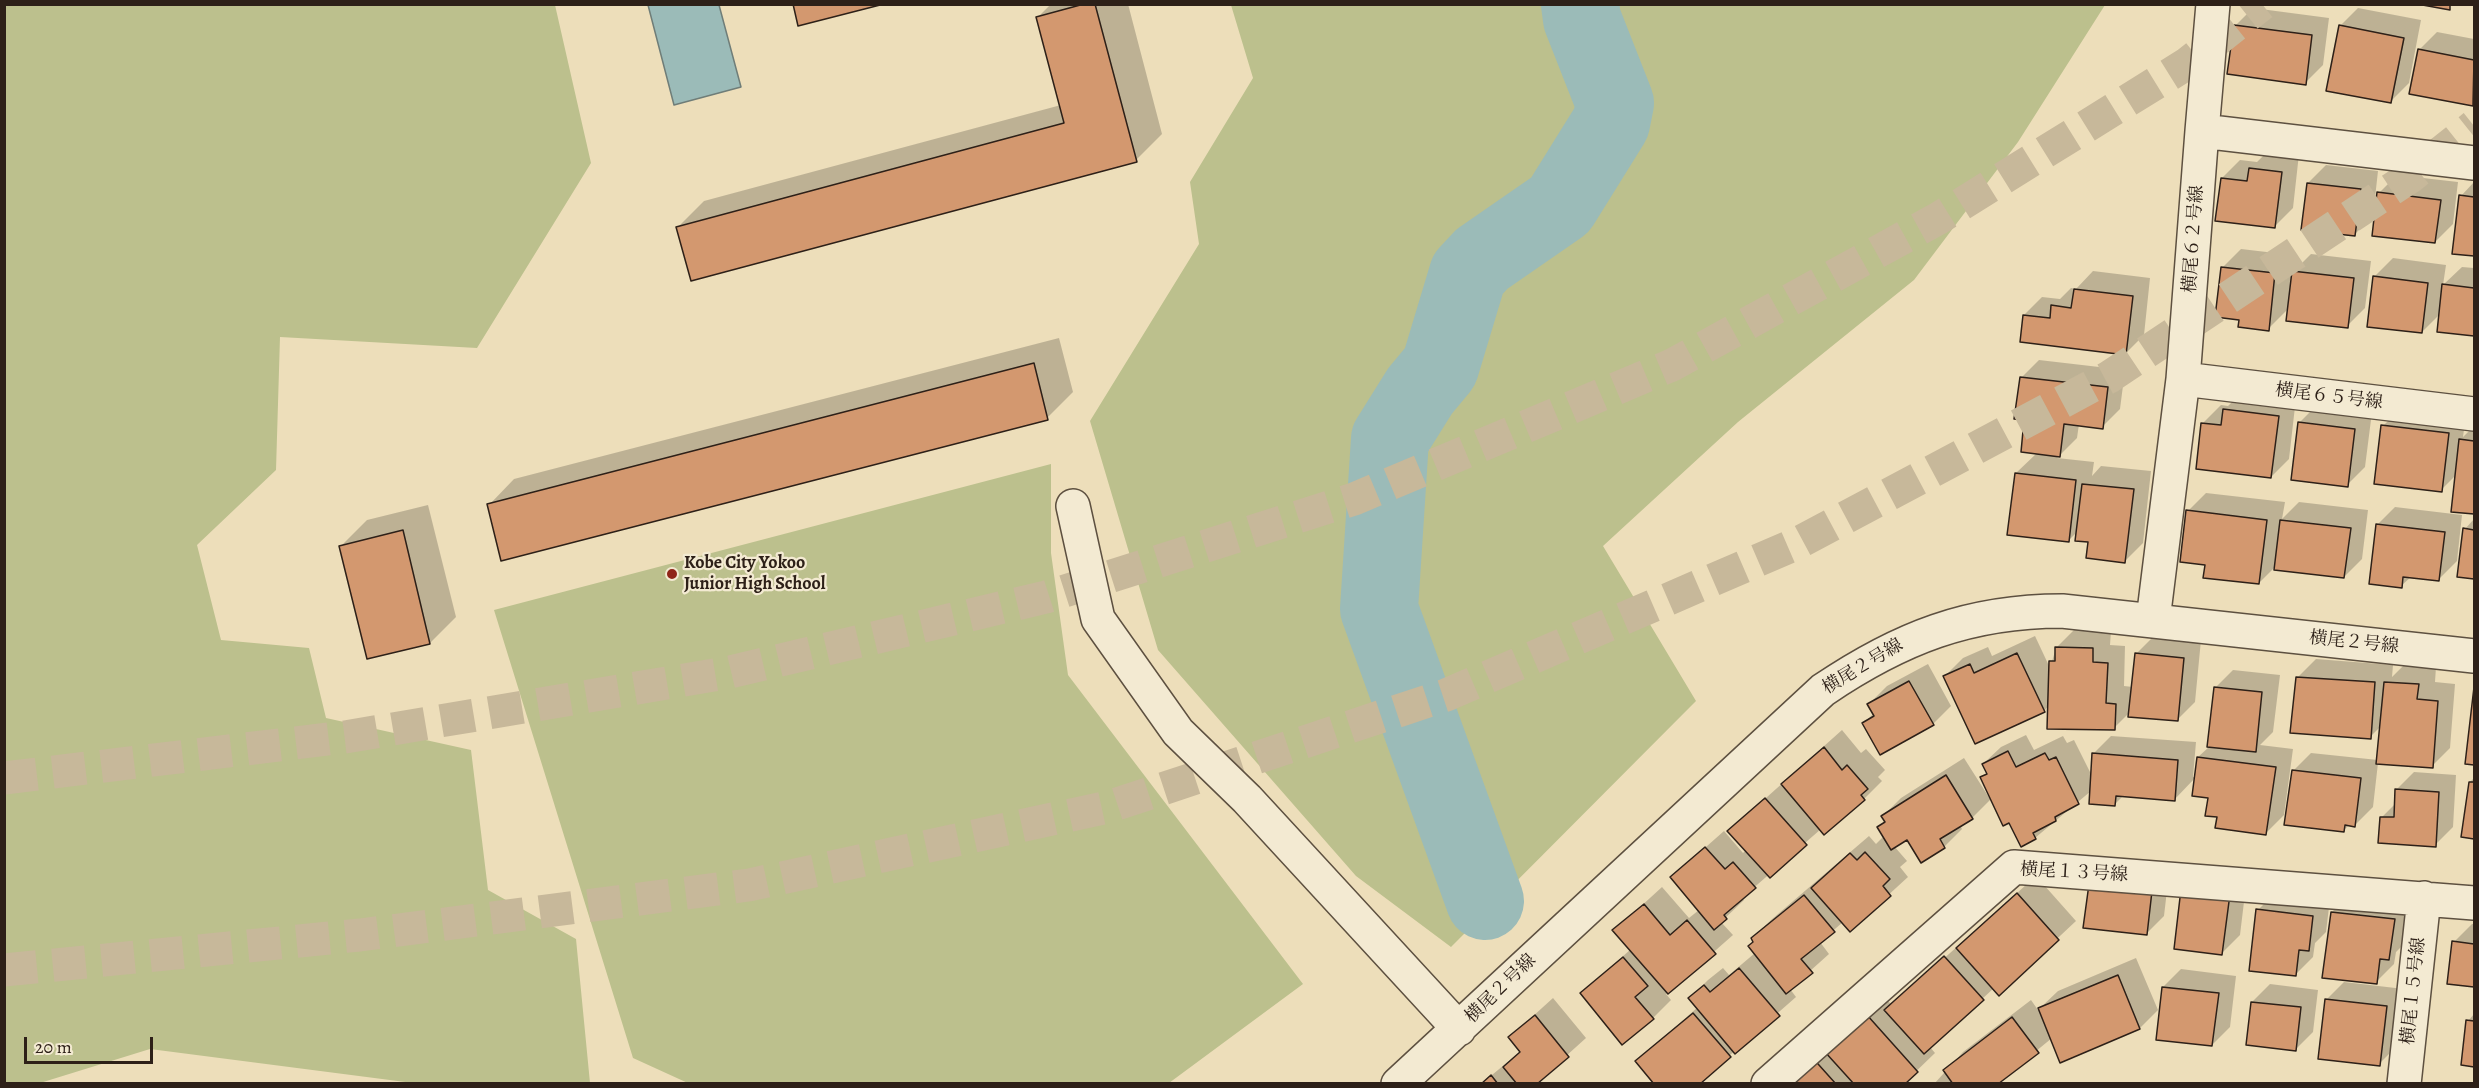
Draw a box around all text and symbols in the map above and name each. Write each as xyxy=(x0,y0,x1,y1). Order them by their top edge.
street label: 横尾６２号線 xyxy=(2179,184,2209,294)
street label: 横尾６５号線 xyxy=(2274,380,2384,414)
place label: Kobe City Yokoo Junior High School xyxy=(684,553,825,596)
marker: Kobe City Yokoo Junior High School xyxy=(665,567,679,581)
street label: 横尾２号線 xyxy=(2308,628,2400,658)
street label: 横尾２号線 xyxy=(1819,635,1907,699)
street label: 横尾１３号線 xyxy=(2020,859,2128,887)
street label: 横尾１５号線 xyxy=(2398,936,2430,1046)
street label: 横尾２号線 xyxy=(1461,950,1541,1028)
scale bar xyxy=(27,1025,156,1063)
text: 20 m xyxy=(35,1035,72,1059)

